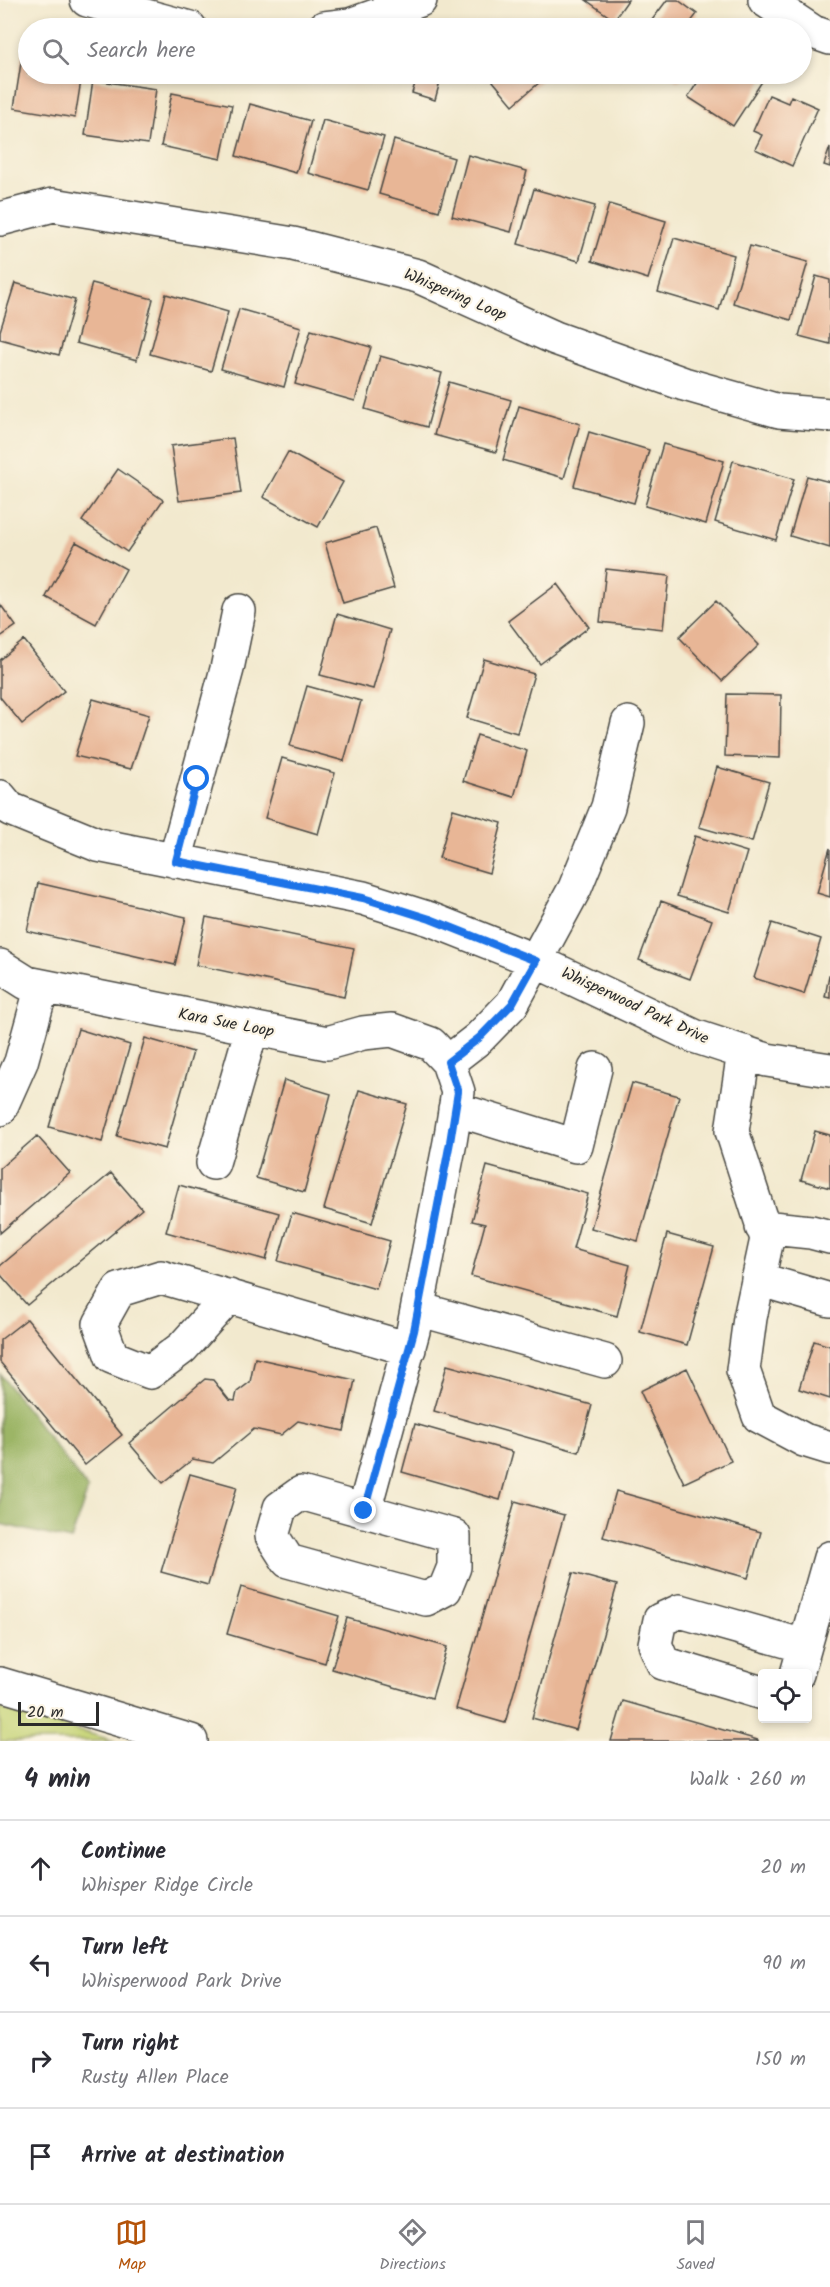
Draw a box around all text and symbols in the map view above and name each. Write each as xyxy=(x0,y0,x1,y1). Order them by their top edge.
search box xyxy=(18,18,812,84)
text: Search here xyxy=(87,34,195,69)
icon: search xyxy=(39,35,72,68)
street label: Whispering Loop xyxy=(400,262,510,328)
route start xyxy=(183,765,209,791)
street label: Whisperwood Park Drive xyxy=(557,961,713,1051)
street label: Kara Sue Loop xyxy=(176,1001,276,1045)
route end xyxy=(350,1497,376,1523)
map controls xyxy=(758,1669,812,1723)
button: locate xyxy=(758,1669,812,1723)
scale bar xyxy=(18,1699,99,1726)
text: 20 m xyxy=(27,1700,63,1725)
text: 4 min xyxy=(24,1759,91,1801)
text: Walk · 260 m xyxy=(689,1764,806,1796)
text: Continue xyxy=(81,1835,166,1870)
icon: ahead xyxy=(24,1852,57,1885)
text: 20 m xyxy=(760,1852,806,1884)
text: Whisper Ridge Circle xyxy=(81,1870,253,1902)
text: Turn left xyxy=(81,1931,168,1966)
icon: left xyxy=(24,1948,57,1981)
text: 90 m xyxy=(762,1948,806,1980)
text: Whisperwood Park Drive xyxy=(81,1966,281,1998)
text: Turn right xyxy=(81,2027,179,2062)
icon: right xyxy=(24,2044,57,2077)
text: 150 m xyxy=(755,2044,806,2076)
text: Rusty Allen Place xyxy=(81,2062,229,2094)
text: Arrive at destination xyxy=(81,2139,284,2174)
icon: arrive xyxy=(24,2140,57,2173)
tab: Map xyxy=(115,2216,148,2277)
tab: Directions xyxy=(379,2216,446,2277)
tab: Saved xyxy=(677,2216,715,2277)

